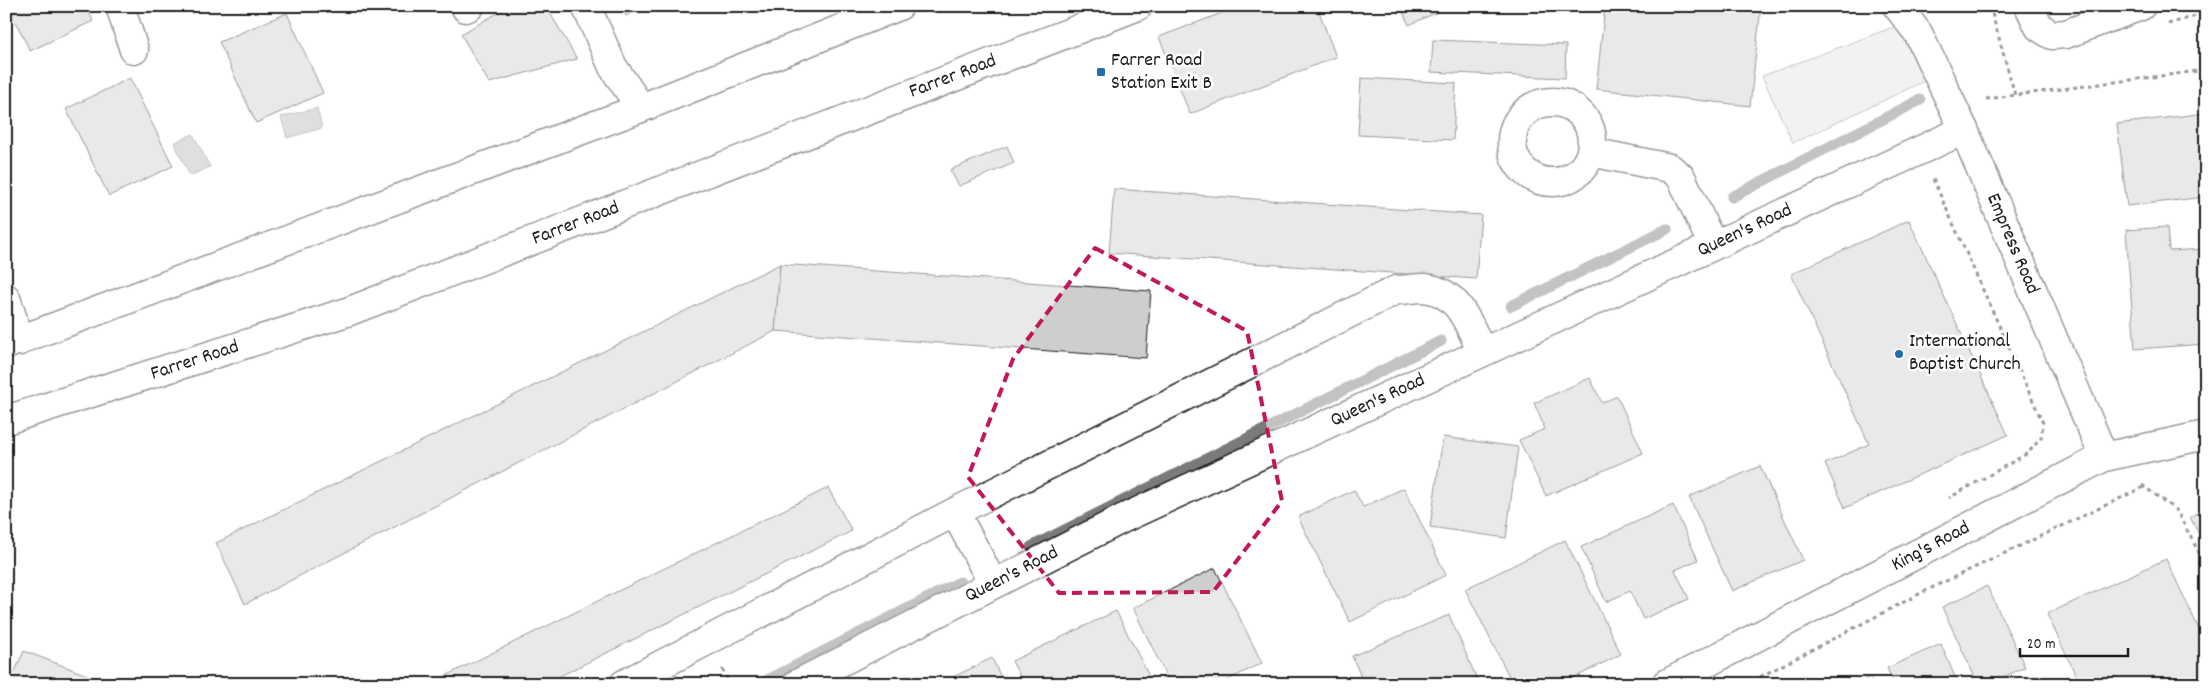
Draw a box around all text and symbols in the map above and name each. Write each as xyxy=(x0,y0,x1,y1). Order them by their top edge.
place label: Farrer Road Station Exit B xyxy=(1111,47,1212,98)
street label: Farrer Road xyxy=(905,48,1001,106)
marker: Farrer Road Station Exit B xyxy=(1095,66,1107,78)
street label: Empress Road xyxy=(1978,189,2046,299)
street label: Farrer Road xyxy=(528,195,624,253)
street label: Queen's Road xyxy=(1693,197,1797,265)
place label: International Baptist Church xyxy=(1909,328,2021,379)
street label: Farrer Road xyxy=(147,334,243,388)
marker: International Baptist Church xyxy=(1893,348,1905,360)
street label: Queen's Road xyxy=(1326,367,1430,435)
street label: King's Road xyxy=(1887,515,1975,579)
street label: Queen's Road xyxy=(960,539,1064,611)
scale bar xyxy=(2020,625,2127,657)
text: 20 m xyxy=(2027,634,2055,656)

